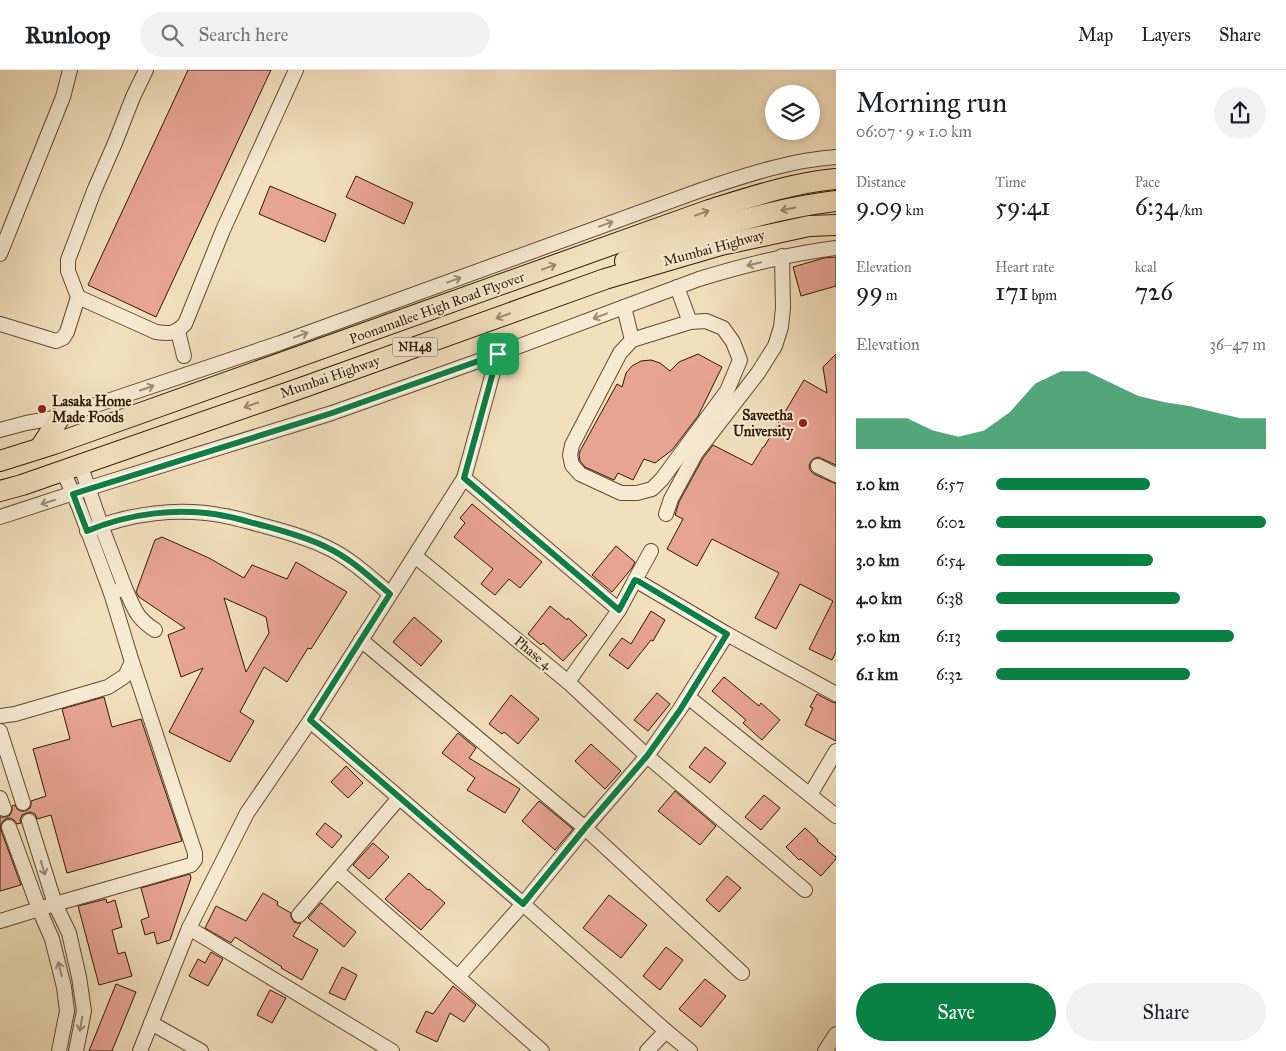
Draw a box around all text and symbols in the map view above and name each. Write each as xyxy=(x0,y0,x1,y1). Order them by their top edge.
search box xyxy=(140,12,490,57)
text: Runloop xyxy=(25,20,110,50)
icon: search xyxy=(158,21,186,49)
text: Search here xyxy=(198,23,288,46)
text: Map xyxy=(1078,24,1113,46)
text: Layers xyxy=(1141,24,1191,46)
text: Share xyxy=(1219,24,1261,46)
map controls xyxy=(765,85,820,140)
button: layers xyxy=(765,85,820,140)
text: Morning run xyxy=(856,85,1007,120)
button: share xyxy=(1214,87,1266,139)
text: 06:07 · 9 × 1.0 km xyxy=(856,122,972,141)
text: Distance xyxy=(856,174,906,191)
text: Time xyxy=(995,174,1026,191)
text: Pace xyxy=(1135,174,1160,191)
text: 9.09 xyxy=(856,191,903,222)
text: 59:41 xyxy=(995,191,1050,222)
text: 6:34 xyxy=(1135,191,1178,222)
text: km xyxy=(903,202,924,219)
text: /km xyxy=(1178,202,1203,219)
one-way arrow xyxy=(780,204,796,214)
one-way arrow xyxy=(694,208,710,217)
one-way arrow xyxy=(598,219,614,228)
street label: Mumbai Highway xyxy=(661,226,767,270)
one-way arrow xyxy=(746,259,762,269)
text: Elevation xyxy=(856,259,912,276)
text: Heart rate xyxy=(995,259,1054,276)
text: kcal xyxy=(1135,259,1157,276)
one-way arrow xyxy=(541,262,557,271)
street label: Poonamallee High Road Flyover xyxy=(347,268,528,348)
one-way arrow xyxy=(446,275,461,284)
text: 99 xyxy=(856,276,883,307)
text: 171 xyxy=(995,276,1028,307)
text: 726 xyxy=(1135,276,1173,307)
text: m xyxy=(883,287,898,304)
text: bpm xyxy=(1028,287,1057,304)
one-way arrow xyxy=(496,312,511,321)
one-way arrow xyxy=(593,312,608,321)
one-way arrow xyxy=(293,330,308,339)
pin xyxy=(477,333,519,375)
text: Elevation xyxy=(856,335,920,354)
text: 36–47 m xyxy=(1209,335,1266,354)
road number: NH48 xyxy=(392,338,438,356)
icon: arrive xyxy=(484,340,512,368)
street label: Mumbai Highway xyxy=(278,352,383,402)
one-way arrow xyxy=(139,383,155,392)
place label: Lasaka Home Made Foods xyxy=(52,393,131,426)
one-way arrow xyxy=(244,401,259,410)
marker: Lasaka Home Made Foods xyxy=(36,403,48,415)
place label: Saveetha University xyxy=(733,407,794,441)
marker: Saveetha University xyxy=(797,417,809,429)
text: 1.0 km xyxy=(856,475,899,494)
text: 6:57 xyxy=(936,475,964,494)
one-way arrow xyxy=(41,497,57,507)
text: 2.0 km xyxy=(856,513,901,532)
text: 6:02 xyxy=(936,513,965,532)
text: 3.0 km xyxy=(856,551,899,570)
text: 6:54 xyxy=(936,551,964,570)
text: 4.0 km xyxy=(856,589,902,608)
text: 6:38 xyxy=(936,589,963,608)
text: 5.0 km xyxy=(856,627,900,646)
text: 6:13 xyxy=(936,627,961,646)
street label: Phase 4 xyxy=(511,633,556,674)
text: 6.1 km xyxy=(856,665,898,684)
text: 6:32 xyxy=(936,665,963,684)
one-way arrow xyxy=(39,859,49,875)
one-way arrow xyxy=(54,961,64,977)
button: Save xyxy=(856,983,1056,1041)
button: Share xyxy=(1066,983,1266,1041)
one-way arrow xyxy=(76,1015,86,1031)

